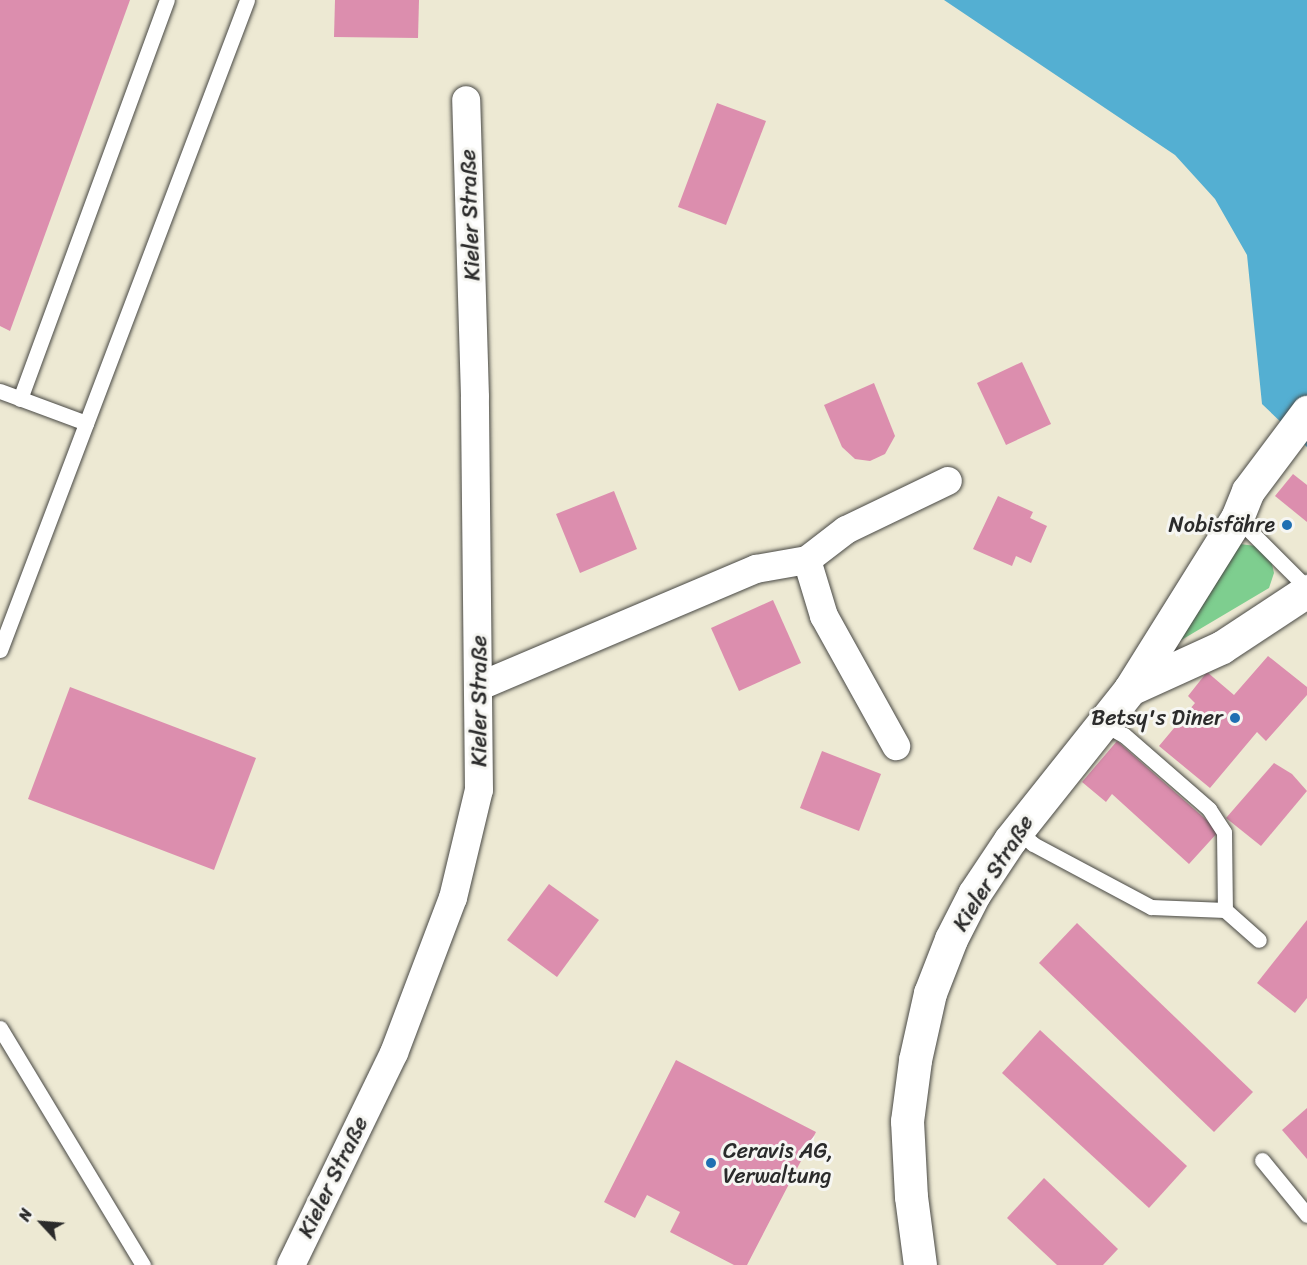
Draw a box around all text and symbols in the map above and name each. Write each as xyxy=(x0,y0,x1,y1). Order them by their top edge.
street label: Kieler Straße xyxy=(454,148,486,282)
place label: Nobisfähre xyxy=(1169,512,1275,538)
marker: Nobisfähre xyxy=(1280,518,1294,532)
street label: Kieler Straße xyxy=(466,635,492,767)
place label: Betsy's Diner xyxy=(1091,705,1223,731)
marker: Betsy's Diner xyxy=(1228,711,1242,725)
street label: Kieler Straße xyxy=(947,810,1039,936)
street label: Kieler Straße xyxy=(292,1112,374,1242)
place label: Ceravis AG, Verwaltung xyxy=(723,1137,833,1188)
marker: Ceravis AG, Verwaltung xyxy=(704,1156,718,1170)
north arrow xyxy=(12,1193,72,1253)
text: N xyxy=(10,1204,41,1226)

